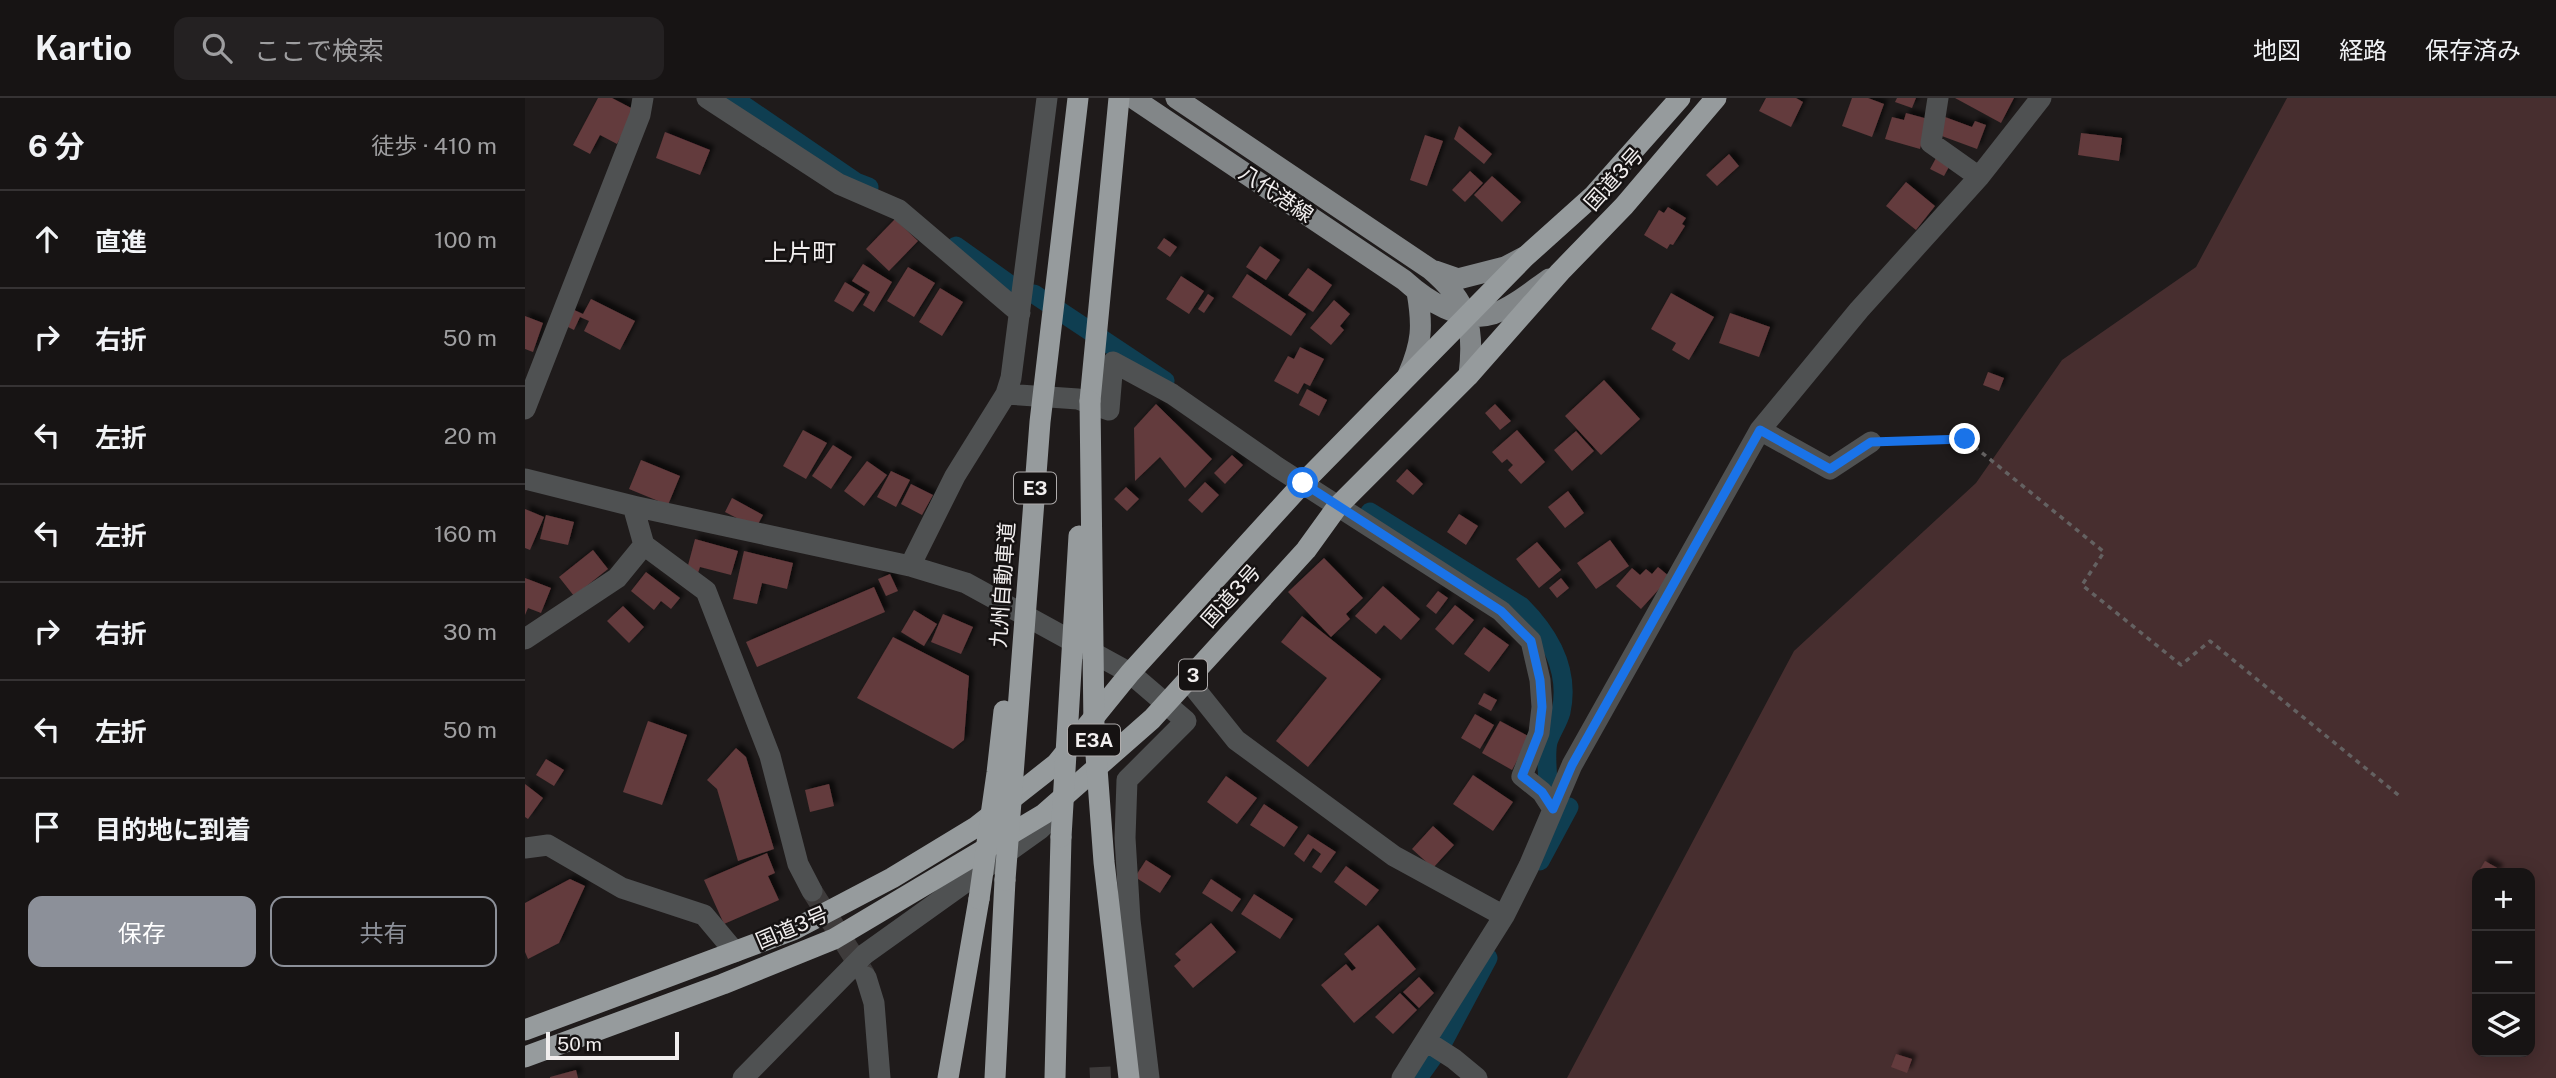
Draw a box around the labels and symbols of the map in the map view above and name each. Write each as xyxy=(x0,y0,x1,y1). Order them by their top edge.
street label: 国道3号 xyxy=(1579,142,1648,215)
street label: 八代港線 xyxy=(1234,160,1318,227)
district label: 上片町 xyxy=(764,238,836,266)
route end xyxy=(1949,423,1980,454)
route start xyxy=(1287,467,1318,498)
road number: E3 xyxy=(1014,472,1056,504)
street label: 九州自動車道 xyxy=(986,521,1019,649)
street label: 国道3号 xyxy=(1196,559,1265,632)
road number: 3 xyxy=(1179,660,1207,690)
road number: E3A xyxy=(1068,724,1120,755)
street label: 国道3号 xyxy=(752,901,832,954)
scale bar xyxy=(546,1029,679,1061)

